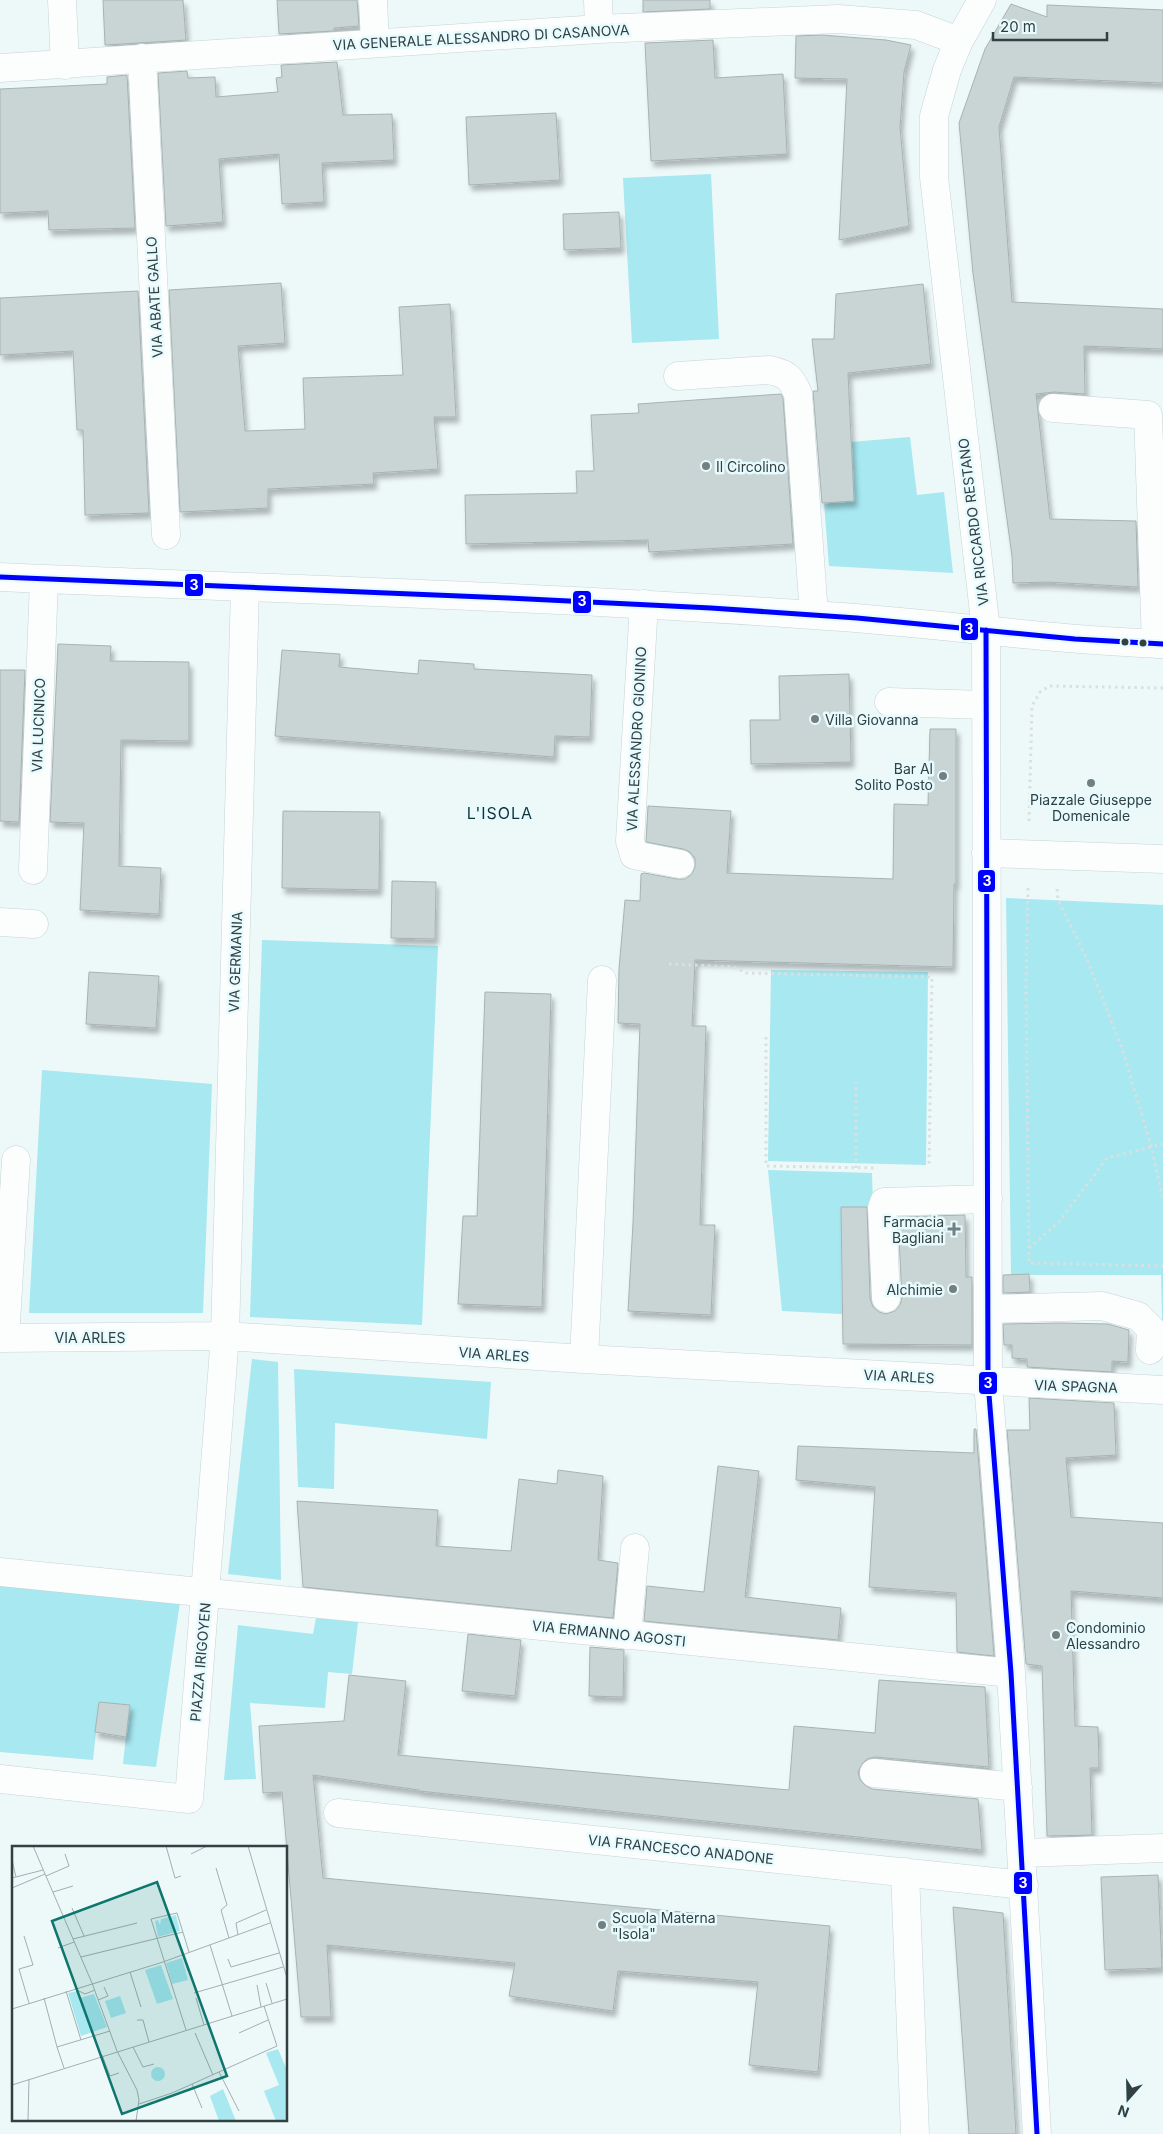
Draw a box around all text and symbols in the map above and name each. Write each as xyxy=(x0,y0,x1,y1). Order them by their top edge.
scale bar xyxy=(993,10,1107,42)
text: 20 m xyxy=(1000,17,1036,36)
street label: VIA GENERALE ALESSANDRO DI CASANOVA xyxy=(332,21,630,53)
street label: VIA ABATE GALLO xyxy=(142,236,166,358)
street label: VIA RICCARDO RESTANO xyxy=(954,437,992,607)
place label: Il Circolino xyxy=(716,458,786,475)
marker: Il Circolino xyxy=(700,460,712,472)
line badge: 3 xyxy=(184,573,204,597)
text: 3 xyxy=(189,576,199,593)
line badge: 3 xyxy=(572,590,592,614)
text: 3 xyxy=(577,592,587,609)
line badge: 3 xyxy=(960,617,979,641)
text: 3 xyxy=(964,620,974,637)
unlabelled marker xyxy=(1120,637,1130,647)
unlabelled marker xyxy=(1138,638,1148,648)
street label: VIA ALESSANDRO GIONINO xyxy=(623,646,649,832)
street label: VIA LUCINICO xyxy=(28,677,48,773)
place label: Villa Giovanna xyxy=(825,711,919,728)
marker: Villa Giovanna xyxy=(809,713,821,725)
place label: Bar Al Solito Posto xyxy=(855,760,933,793)
marker: Bar Al Solito Posto xyxy=(937,770,949,782)
marker: Piazzale Giuseppe Domenicale xyxy=(1085,777,1097,789)
place label: Piazzale Giuseppe Domenicale xyxy=(1030,791,1152,824)
district label: L'ISOLA xyxy=(467,803,533,823)
line badge: 3 xyxy=(977,869,996,893)
text: 3 xyxy=(982,872,992,889)
street label: VIA GERMANIA xyxy=(225,911,245,1013)
place label: Farmacia Bagliani xyxy=(883,1213,944,1246)
marker: Farmacia Bagliani xyxy=(948,1223,960,1235)
place label: Alchimie xyxy=(886,1281,943,1298)
marker: Alchimie xyxy=(947,1283,959,1295)
street label: VIA ARLES xyxy=(55,1329,126,1346)
street label: VIA ARLES xyxy=(458,1343,530,1365)
street label: VIA ARLES xyxy=(863,1366,935,1386)
line badge: 3 xyxy=(978,1371,998,1395)
text: 3 xyxy=(983,1374,993,1391)
street label: VIA SPAGNA xyxy=(1034,1376,1118,1396)
street label: PIAZZA IRIGOYEN xyxy=(186,1602,214,1722)
street label: VIA ERMANNO AGOSTI xyxy=(531,1616,687,1650)
place label: Condominio Alessandro xyxy=(1066,1619,1146,1652)
marker: Condominio Alessandro xyxy=(1050,1629,1062,1641)
street label: VIA FRANCESCO ANADONE xyxy=(587,1831,775,1867)
inset map xyxy=(12,1846,288,2122)
line badge: 3 xyxy=(1013,1871,1033,1895)
text: 3 xyxy=(1018,1874,1028,1891)
place label: Scuola Materna "Isola" xyxy=(612,1909,716,1942)
marker: Scuola Materna "Isola" xyxy=(596,1919,608,1931)
north arrow xyxy=(1103,2074,1153,2124)
text: N xyxy=(1115,2102,1131,2121)

